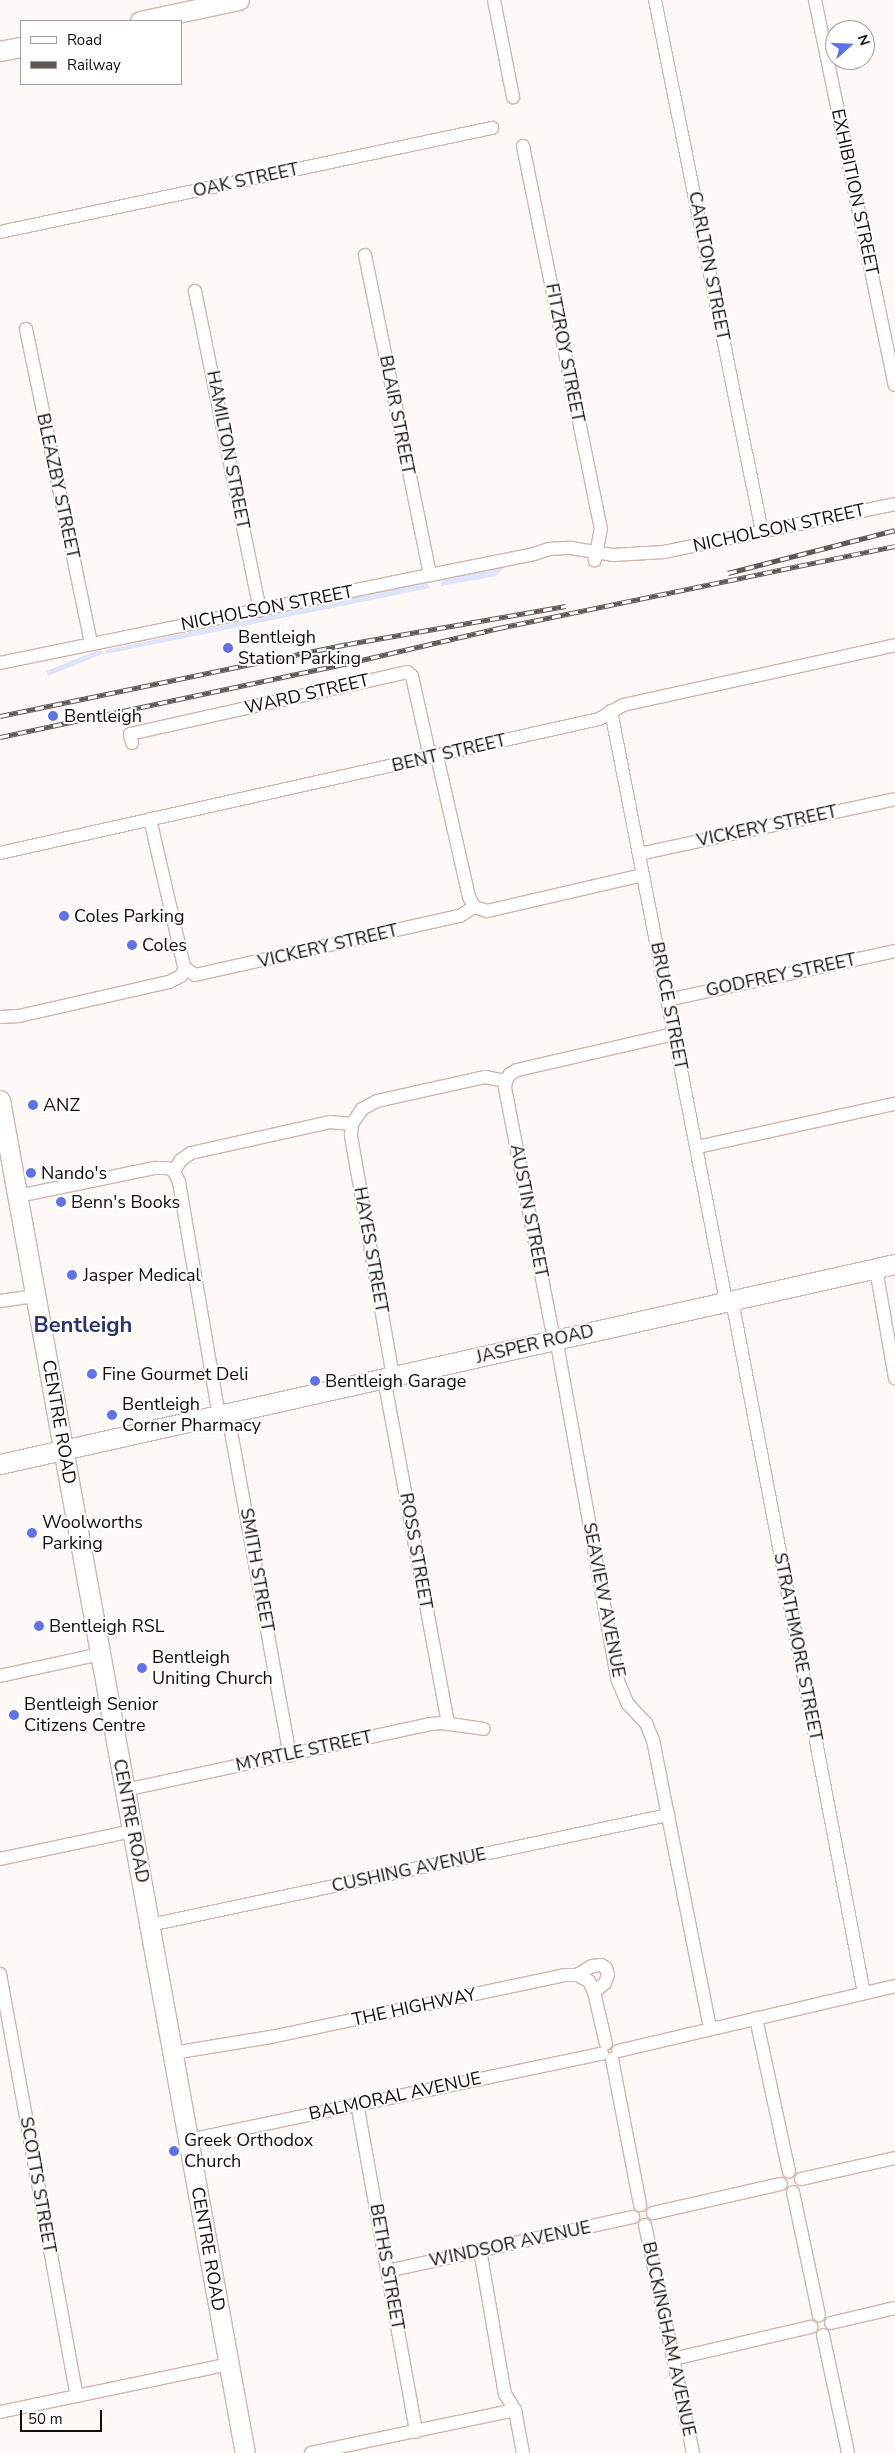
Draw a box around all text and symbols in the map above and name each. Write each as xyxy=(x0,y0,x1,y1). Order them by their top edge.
legend xyxy=(20,20,182,85)
north arrow xyxy=(825,20,875,70)
text: Road xyxy=(67,30,102,50)
text: N xyxy=(853,32,874,48)
text: Railway xyxy=(67,55,121,75)
street label: EXHIBITION STREET xyxy=(827,107,883,277)
street label: OAK STREET xyxy=(191,158,301,202)
street label: CARLTON STREET xyxy=(684,190,734,342)
street label: FITZROY STREET xyxy=(541,282,589,424)
street label: BLAIR STREET xyxy=(375,353,419,477)
street label: HAMILTON STREET xyxy=(202,369,254,531)
street label: BLEAZBY STREET xyxy=(32,411,84,561)
street label: NICHOLSON STREET xyxy=(691,499,867,557)
street label: NICHOLSON STREET xyxy=(179,581,355,635)
place label: Bentleigh Station Parking xyxy=(238,627,361,670)
marker: Bentleigh Station Parking xyxy=(222,642,234,654)
street label: WARD STREET xyxy=(243,669,371,719)
place label: Bentleigh xyxy=(64,705,142,727)
marker: Bentleigh xyxy=(46,709,60,723)
street label: BENT STREET xyxy=(390,729,508,777)
street label: VICKERY STREET xyxy=(695,801,839,851)
place label: Coles Parking xyxy=(74,905,184,927)
marker: Coles Parking xyxy=(58,910,70,922)
street label: VICKERY STREET xyxy=(256,919,400,973)
place label: Coles xyxy=(142,934,187,956)
marker: Coles xyxy=(126,939,138,951)
street label: BRUCE STREET xyxy=(646,940,692,1072)
street label: GODFREY STREET xyxy=(704,949,858,1001)
place label: ANZ xyxy=(43,1094,80,1116)
marker: ANZ xyxy=(27,1099,39,1111)
street label: AUSTIN STREET xyxy=(505,1142,553,1280)
place label: Nando's xyxy=(41,1162,107,1184)
marker: Nando's xyxy=(25,1167,37,1179)
street label: HAYES STREET xyxy=(349,1185,393,1315)
place label: Benn's Books xyxy=(71,1191,180,1213)
marker: Benn's Books xyxy=(55,1196,67,1208)
place label: Jasper Medical xyxy=(83,1264,201,1286)
marker: Jasper Medical xyxy=(65,1268,79,1282)
district label: Bentleigh xyxy=(34,1313,132,1339)
street label: JASPER ROAD xyxy=(474,1320,596,1368)
street label: CENTRE ROAD xyxy=(37,1358,81,1486)
place label: Fine Gourmet Deli xyxy=(102,1363,248,1385)
marker: Fine Gourmet Deli xyxy=(86,1368,98,1380)
place label: Bentleigh Garage xyxy=(325,1370,466,1392)
marker: Bentleigh Garage xyxy=(309,1375,321,1387)
place label: Bentleigh Corner Pharmacy xyxy=(122,1394,261,1436)
marker: Bentleigh Corner Pharmacy xyxy=(106,1409,118,1421)
street label: ROSS STREET xyxy=(395,1491,437,1611)
street label: SMITH STREET xyxy=(235,1506,279,1634)
place label: Woolworths Parking xyxy=(42,1512,143,1555)
street label: SEAVIEW AVENUE xyxy=(578,1521,630,1679)
marker: Woolworths Parking xyxy=(26,1527,38,1539)
street label: STRATHMORE STREET xyxy=(769,1551,827,1743)
place label: Bentleigh RSL xyxy=(49,1615,165,1637)
marker: Bentleigh RSL xyxy=(33,1620,45,1632)
place label: Bentleigh Uniting Church xyxy=(152,1647,273,1690)
marker: Bentleigh Uniting Church xyxy=(136,1662,148,1674)
place label: Bentleigh Senior Citizens Centre xyxy=(24,1694,158,1736)
marker: Bentleigh Senior Citizens Centre xyxy=(8,1709,20,1721)
street label: MYRTLE STREET xyxy=(234,1726,374,1776)
street label: CENTRE ROAD xyxy=(108,1757,154,1885)
street label: CUSHING AVENUE xyxy=(330,1843,488,1897)
street label: THE HIGHWAY xyxy=(350,1983,478,2031)
street label: BALMORAL AVENUE xyxy=(307,2067,483,2125)
street label: SCOTTS STREET xyxy=(15,2115,61,2255)
place label: Greek Orthodox Church xyxy=(184,2130,313,2172)
marker: Greek Orthodox Church xyxy=(168,2145,180,2157)
street label: CENTRE ROAD xyxy=(186,2185,230,2313)
street label: BETHS STREET xyxy=(365,2202,409,2332)
street label: WINDSOR AVENUE xyxy=(427,2216,593,2272)
street label: BUCKINGHAM AVENUE xyxy=(638,2240,700,2438)
scale bar xyxy=(22,2400,105,2432)
text: 50 m xyxy=(28,2409,63,2429)

